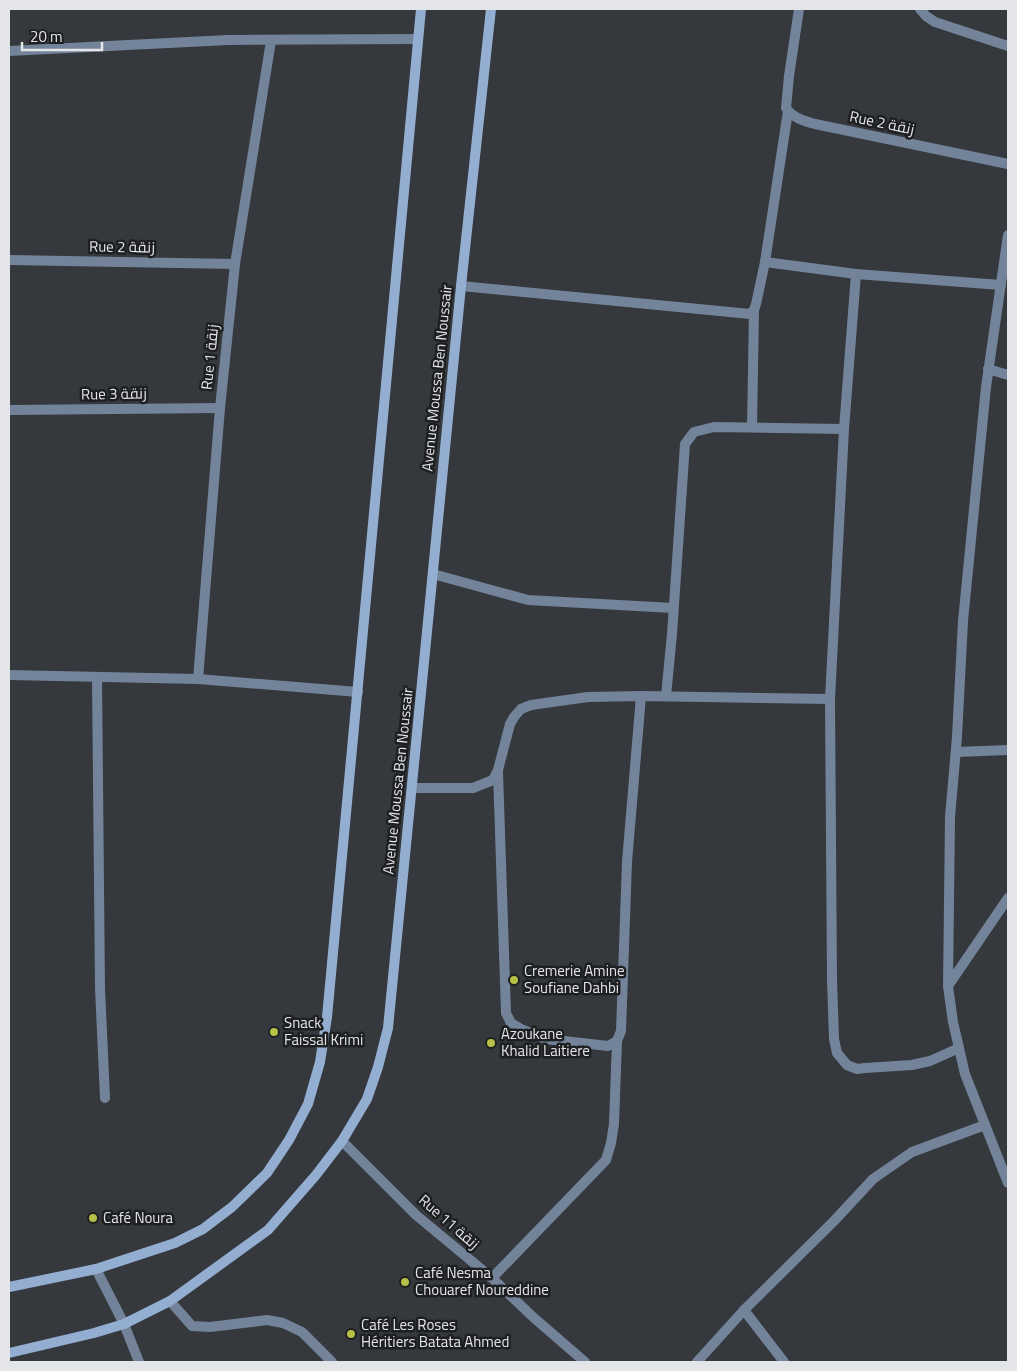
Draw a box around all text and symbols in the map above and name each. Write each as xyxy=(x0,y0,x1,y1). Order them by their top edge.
scale bar xyxy=(22,20,102,52)
text: 20 m xyxy=(30,25,63,48)
street label: Rue 2 زنقة xyxy=(847,104,917,141)
street label: Rue 2 زنقة xyxy=(89,234,155,259)
street label: Avenue Moussa Ben Noussair xyxy=(415,284,458,472)
street label: Rue 1 زنقة xyxy=(195,323,224,391)
street label: Rue 3 زنقة xyxy=(81,381,147,406)
street label: Avenue Moussa Ben Noussair xyxy=(376,687,419,875)
place label: Cremerie Amine Soufiane Dahbi xyxy=(524,959,625,999)
marker: Cremerie Amine Soufiane Dahbi xyxy=(508,974,520,986)
place label: Snack Faissal Krimi xyxy=(284,1011,363,1051)
place label: Azoukane Khalid Laitiere xyxy=(501,1022,590,1062)
marker: Snack Faissal Krimi xyxy=(268,1026,280,1038)
marker: Azoukane Khalid Laitiere xyxy=(485,1037,497,1049)
street label: Rue 11 زنقة xyxy=(414,1189,485,1255)
place label: Café Noura xyxy=(103,1206,174,1229)
marker: Café Noura xyxy=(87,1212,99,1224)
place label: Café Nesma Chouaref Noureddine xyxy=(415,1261,549,1301)
marker: Café Nesma Chouaref Noureddine xyxy=(399,1276,411,1288)
place label: Café Les Roses Héritiers Batata Ahmed xyxy=(361,1313,509,1353)
marker: Café Les Roses Héritiers Batata Ahmed xyxy=(345,1328,357,1340)

